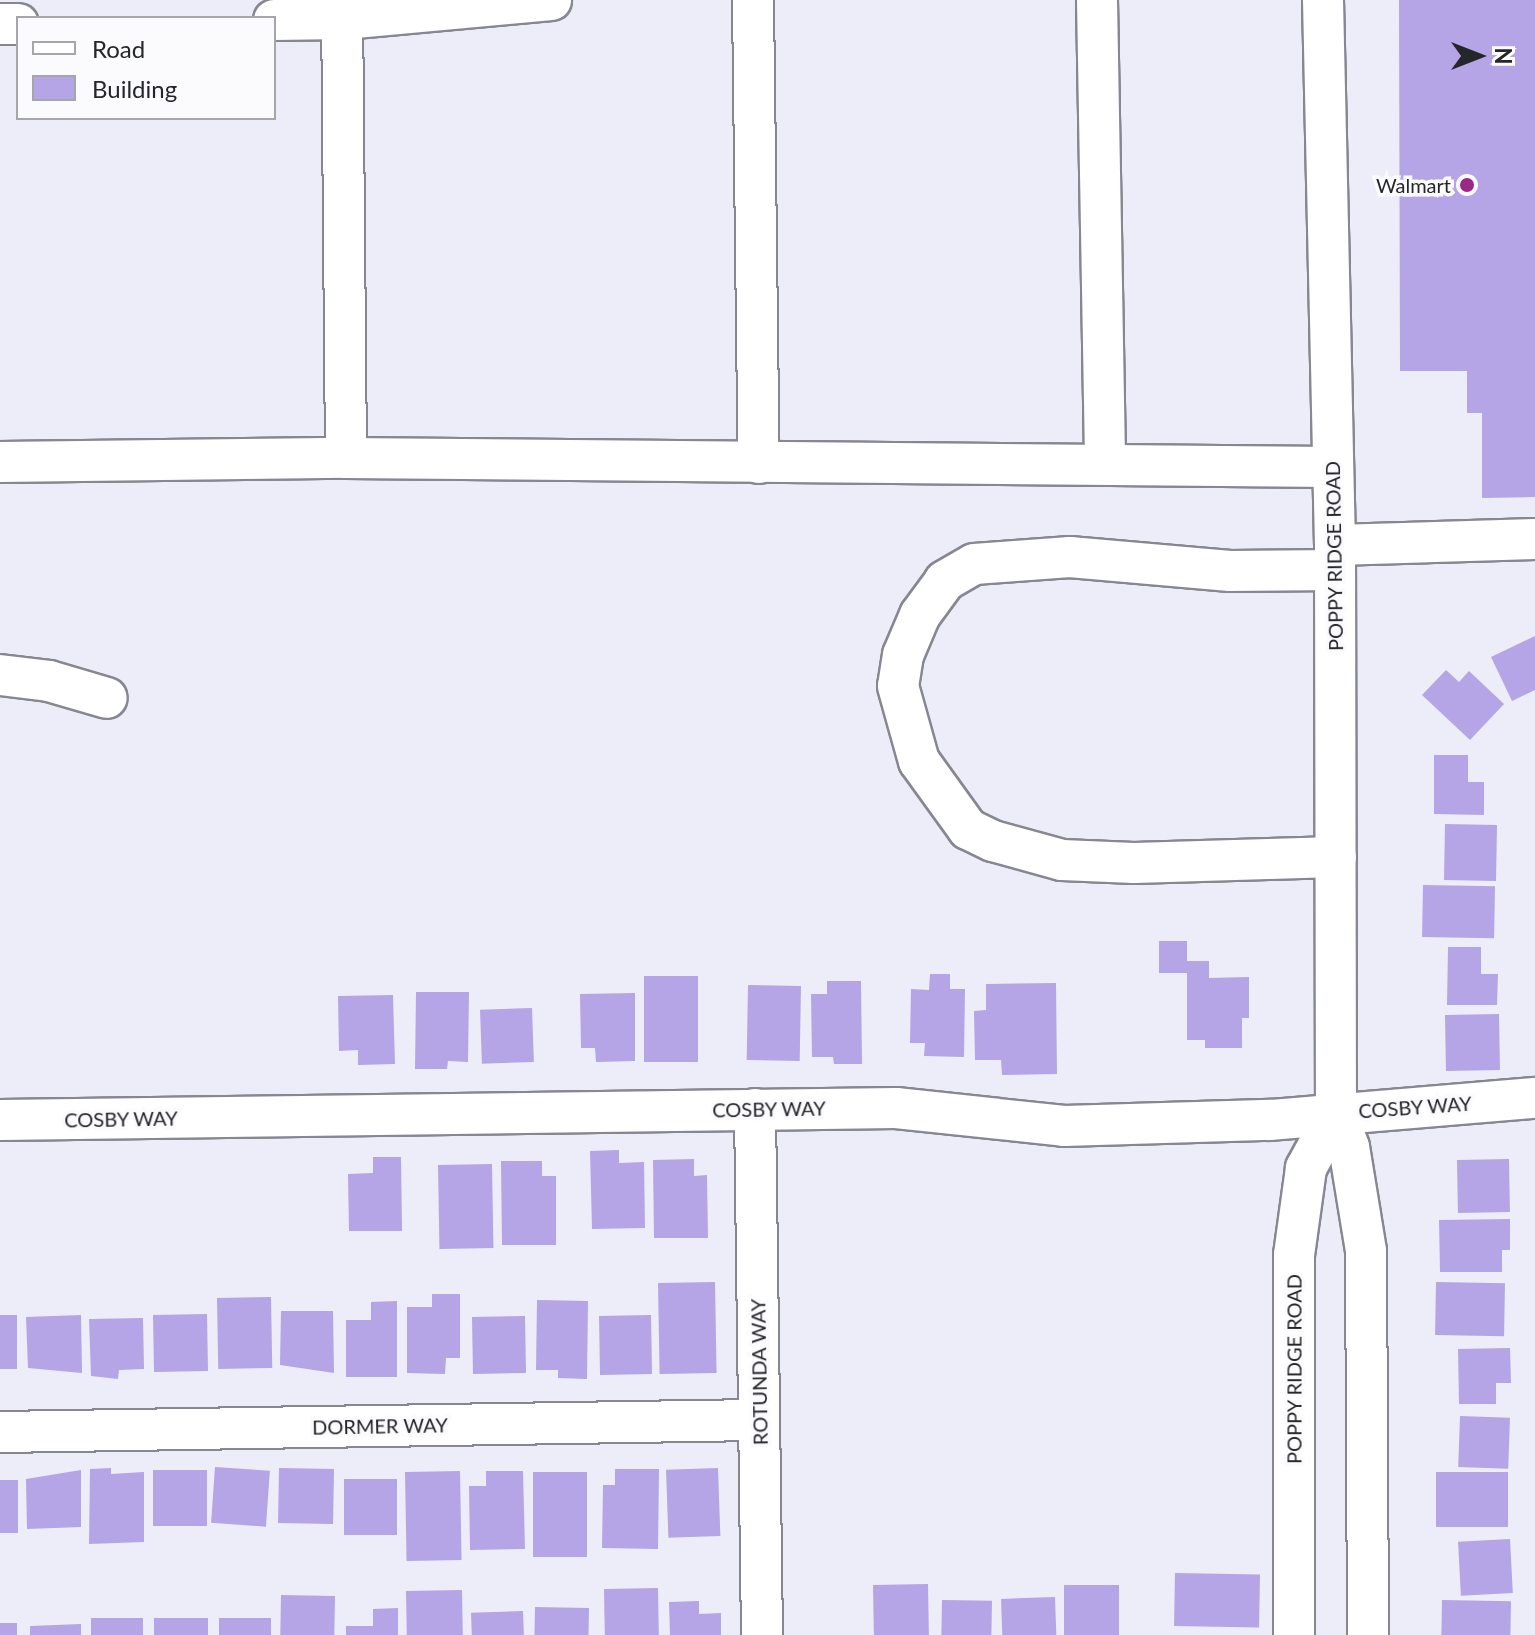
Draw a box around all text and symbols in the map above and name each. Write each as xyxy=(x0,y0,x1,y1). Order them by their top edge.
legend xyxy=(16,16,276,120)
north arrow xyxy=(1439,16,1519,96)
text: Road xyxy=(92,34,145,63)
text: N xyxy=(1490,48,1517,64)
text: Building xyxy=(92,74,177,103)
place label: Walmart xyxy=(1376,173,1451,197)
marker: Walmart xyxy=(1458,176,1476,194)
street label: POPPY RIDGE ROAD xyxy=(1320,460,1348,652)
street label: COSBY WAY xyxy=(1357,1091,1473,1123)
street label: COSBY WAY xyxy=(712,1096,826,1122)
street label: COSBY WAY xyxy=(64,1106,178,1132)
street label: POPPY RIDGE ROAD xyxy=(1282,1274,1306,1464)
street label: ROTUNDA WAY xyxy=(746,1298,772,1446)
street label: DORMER WAY xyxy=(312,1413,448,1439)

